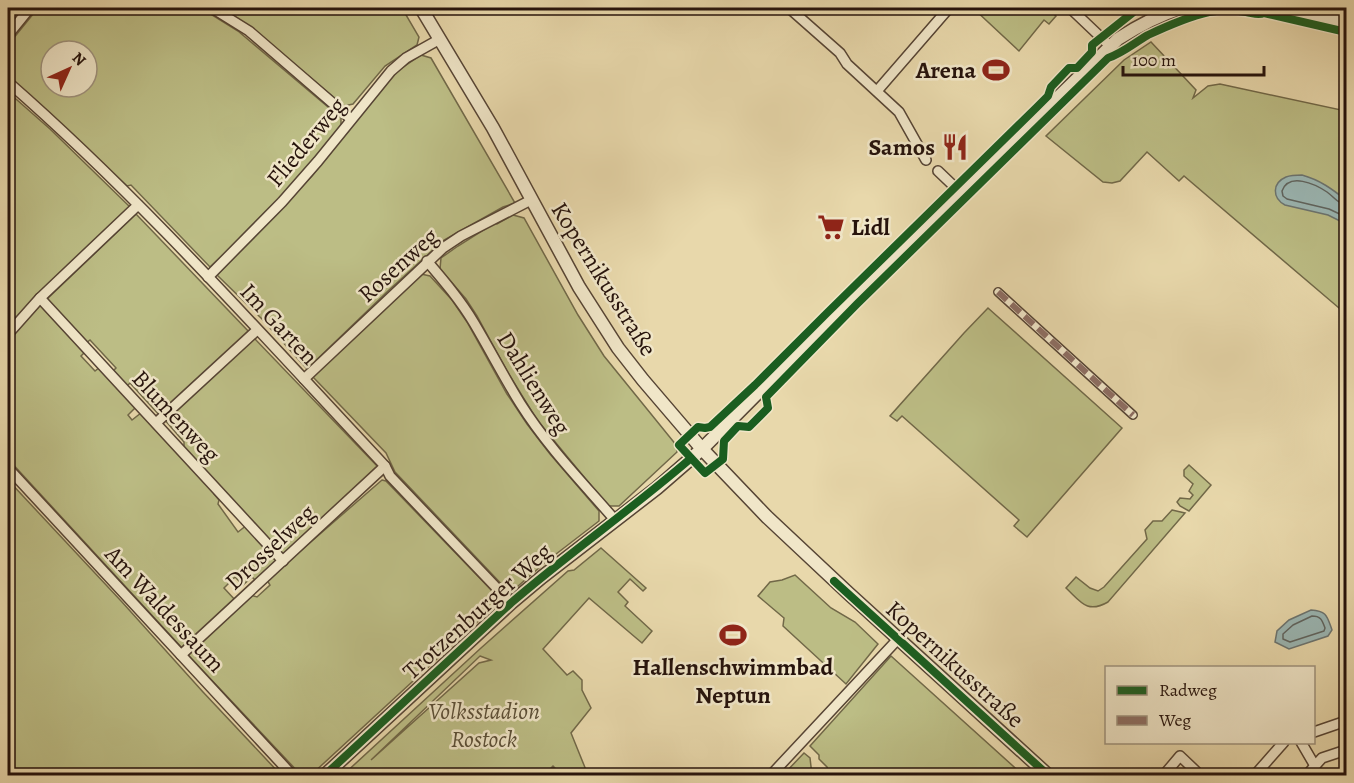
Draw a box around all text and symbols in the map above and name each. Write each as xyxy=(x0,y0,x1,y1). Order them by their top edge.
north arrow xyxy=(39,39,99,99)
scale bar xyxy=(1123,39,1264,77)
text: N xyxy=(67,47,91,71)
text: 100 m xyxy=(1132,48,1176,72)
place label: Arena xyxy=(915,54,976,86)
sports icon: Arena xyxy=(981,55,1011,85)
street label: Fliederweg xyxy=(259,90,353,194)
place label: Samos xyxy=(869,131,935,163)
restaurant icon: Samos xyxy=(940,132,970,162)
street label: Kopernikusstraße xyxy=(544,196,664,362)
place label: Lidl xyxy=(851,211,891,243)
supermarket icon: Lidl xyxy=(816,212,846,242)
street label: Rosenweg xyxy=(351,220,445,310)
street label: Im Garten xyxy=(233,276,325,372)
street label: Dahlienweg xyxy=(490,325,578,441)
street label: Blumenweg xyxy=(125,363,227,469)
street label: Drosselweg xyxy=(218,497,322,597)
street label: Trotzenburger Weg xyxy=(396,535,558,687)
street label: Am Waldessaum xyxy=(97,538,232,679)
street label: Kopernikusstraße xyxy=(879,593,1031,735)
sports icon: Hallenschwimmbad Neptun xyxy=(718,620,748,650)
place label: Hallenschwimmbad Neptun xyxy=(633,651,833,711)
legend xyxy=(1105,666,1315,744)
text: Radweg xyxy=(1159,678,1217,702)
park label: Volksstadion Rostock xyxy=(428,695,540,755)
text: Weg xyxy=(1158,708,1191,732)

